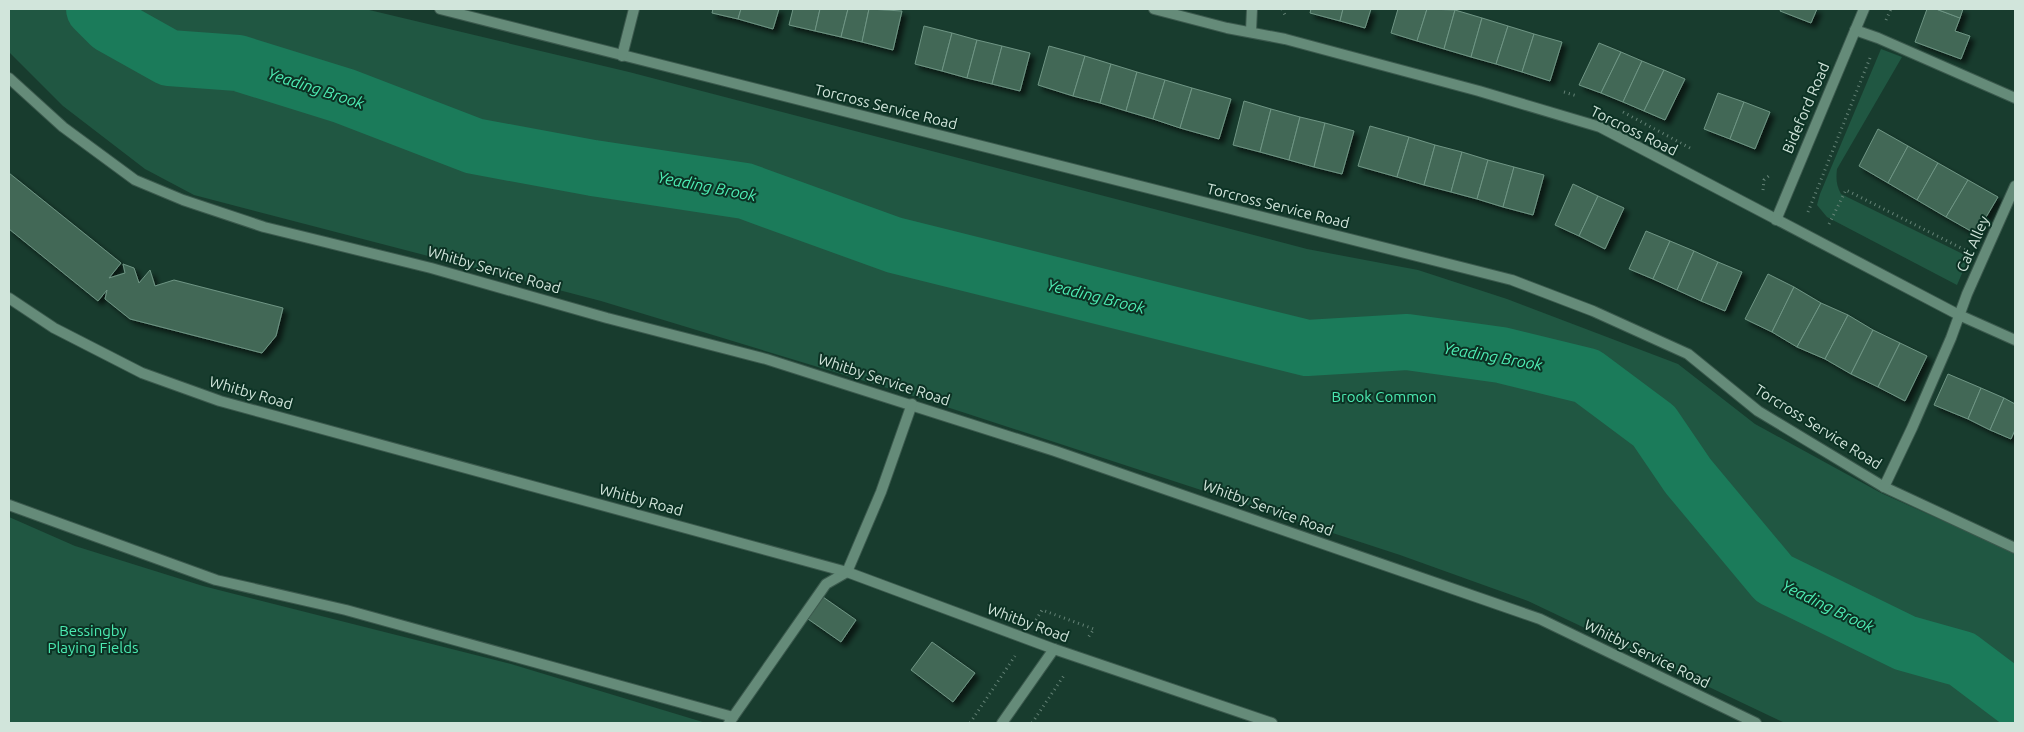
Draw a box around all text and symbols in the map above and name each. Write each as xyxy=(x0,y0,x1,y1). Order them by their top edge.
street label: Bideford Road xyxy=(1779,60,1832,156)
water label: Yeading Brook xyxy=(265,64,367,112)
street label: Torcross Service Road xyxy=(813,81,959,132)
street label: Torcross Road xyxy=(1588,102,1680,159)
water label: Yeading Brook xyxy=(656,168,759,205)
street label: Torcross Service Road xyxy=(1205,180,1351,231)
street label: Cat Alley xyxy=(1953,213,1992,274)
street label: Whitby Service Road xyxy=(426,242,563,297)
water label: Yeading Brook xyxy=(1045,275,1148,317)
water label: Yeading Brook xyxy=(1442,338,1545,374)
street label: Whitby Service Road xyxy=(816,350,952,409)
street label: Whitby Road xyxy=(207,373,295,413)
street label: Torcross Service Road xyxy=(1752,381,1885,473)
park label: Brook Common xyxy=(1332,388,1436,405)
street label: Whitby Service Road xyxy=(1201,476,1336,539)
street label: Whitby Road xyxy=(597,480,685,519)
water label: Yeading Brook xyxy=(1779,576,1878,636)
street label: Whitby Road xyxy=(985,600,1071,645)
street label: Whitby Service Road xyxy=(1582,616,1713,691)
park label: Bessingby Playing Fields xyxy=(47,622,139,656)

